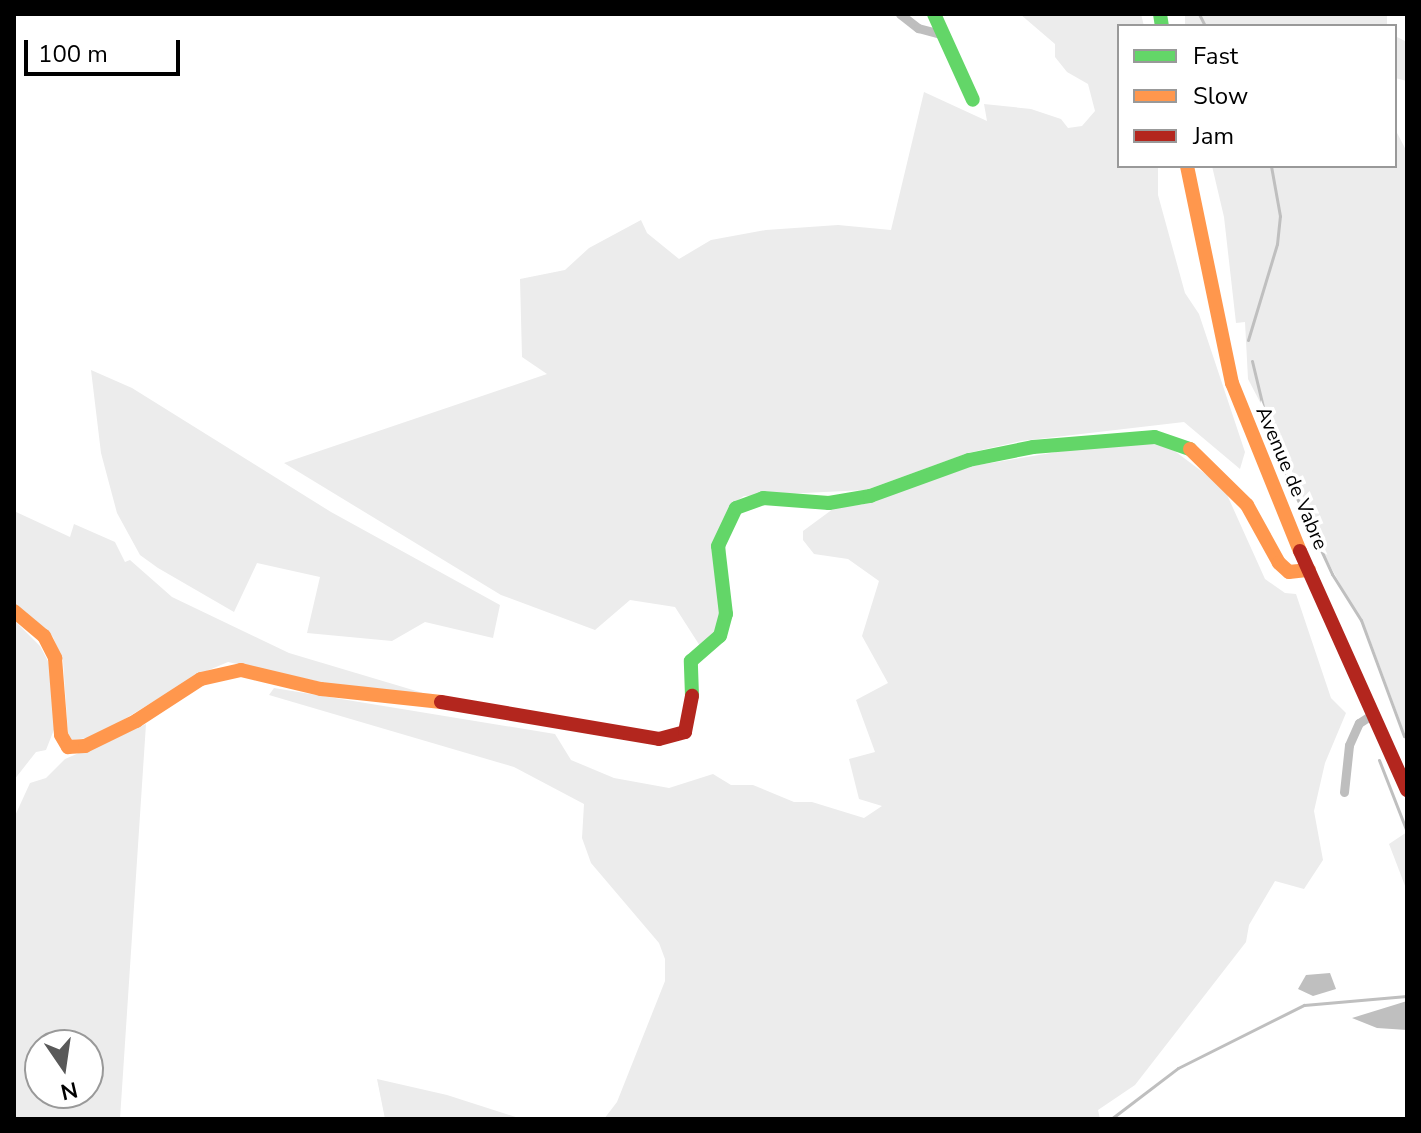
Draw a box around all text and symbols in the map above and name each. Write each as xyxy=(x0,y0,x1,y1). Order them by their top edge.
scale bar xyxy=(28,24,184,74)
legend xyxy=(1117,24,1397,168)
text: 100 m xyxy=(38,38,108,70)
text: Fast xyxy=(1193,40,1238,72)
text: Slow xyxy=(1193,80,1248,112)
text: Jam xyxy=(1193,120,1234,152)
street label: Avenue de Vabre xyxy=(1251,403,1333,553)
north arrow xyxy=(24,1029,104,1109)
text: N xyxy=(58,1074,80,1107)

